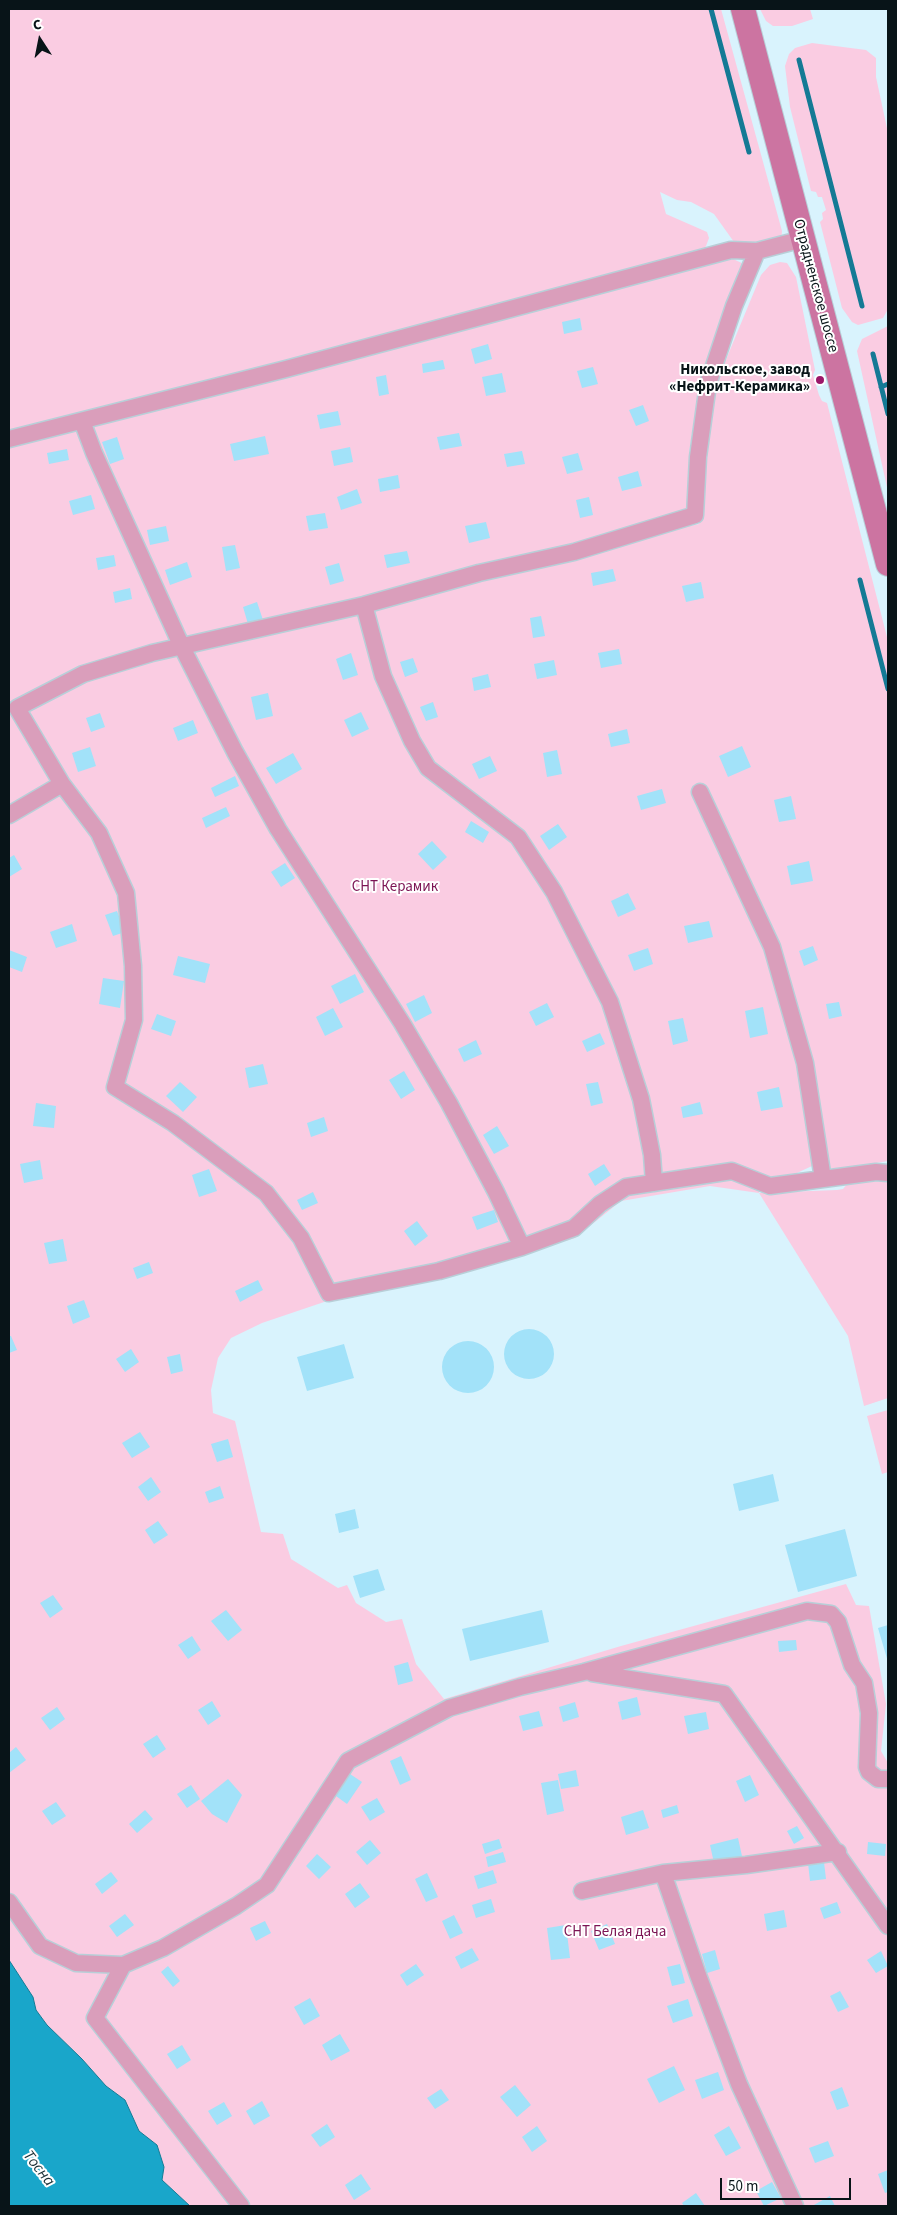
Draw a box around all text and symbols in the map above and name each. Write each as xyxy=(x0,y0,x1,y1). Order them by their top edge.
north arrow xyxy=(15,15,65,65)
text: С xyxy=(31,15,43,36)
street label: Отрадненское шоссе xyxy=(789,217,841,355)
place label: Никольское, завод «Нефрит-Керамика» xyxy=(669,362,810,397)
marker: Никольское, завод «Нефрит-Керамика» xyxy=(814,374,826,386)
park label: СНТ Керамик xyxy=(352,879,438,897)
park label: СНТ Белая дача xyxy=(564,1924,666,1942)
water label: Тосна xyxy=(18,2147,58,2191)
scale bar xyxy=(722,2168,853,2200)
text: 50 m xyxy=(728,2176,758,2197)

